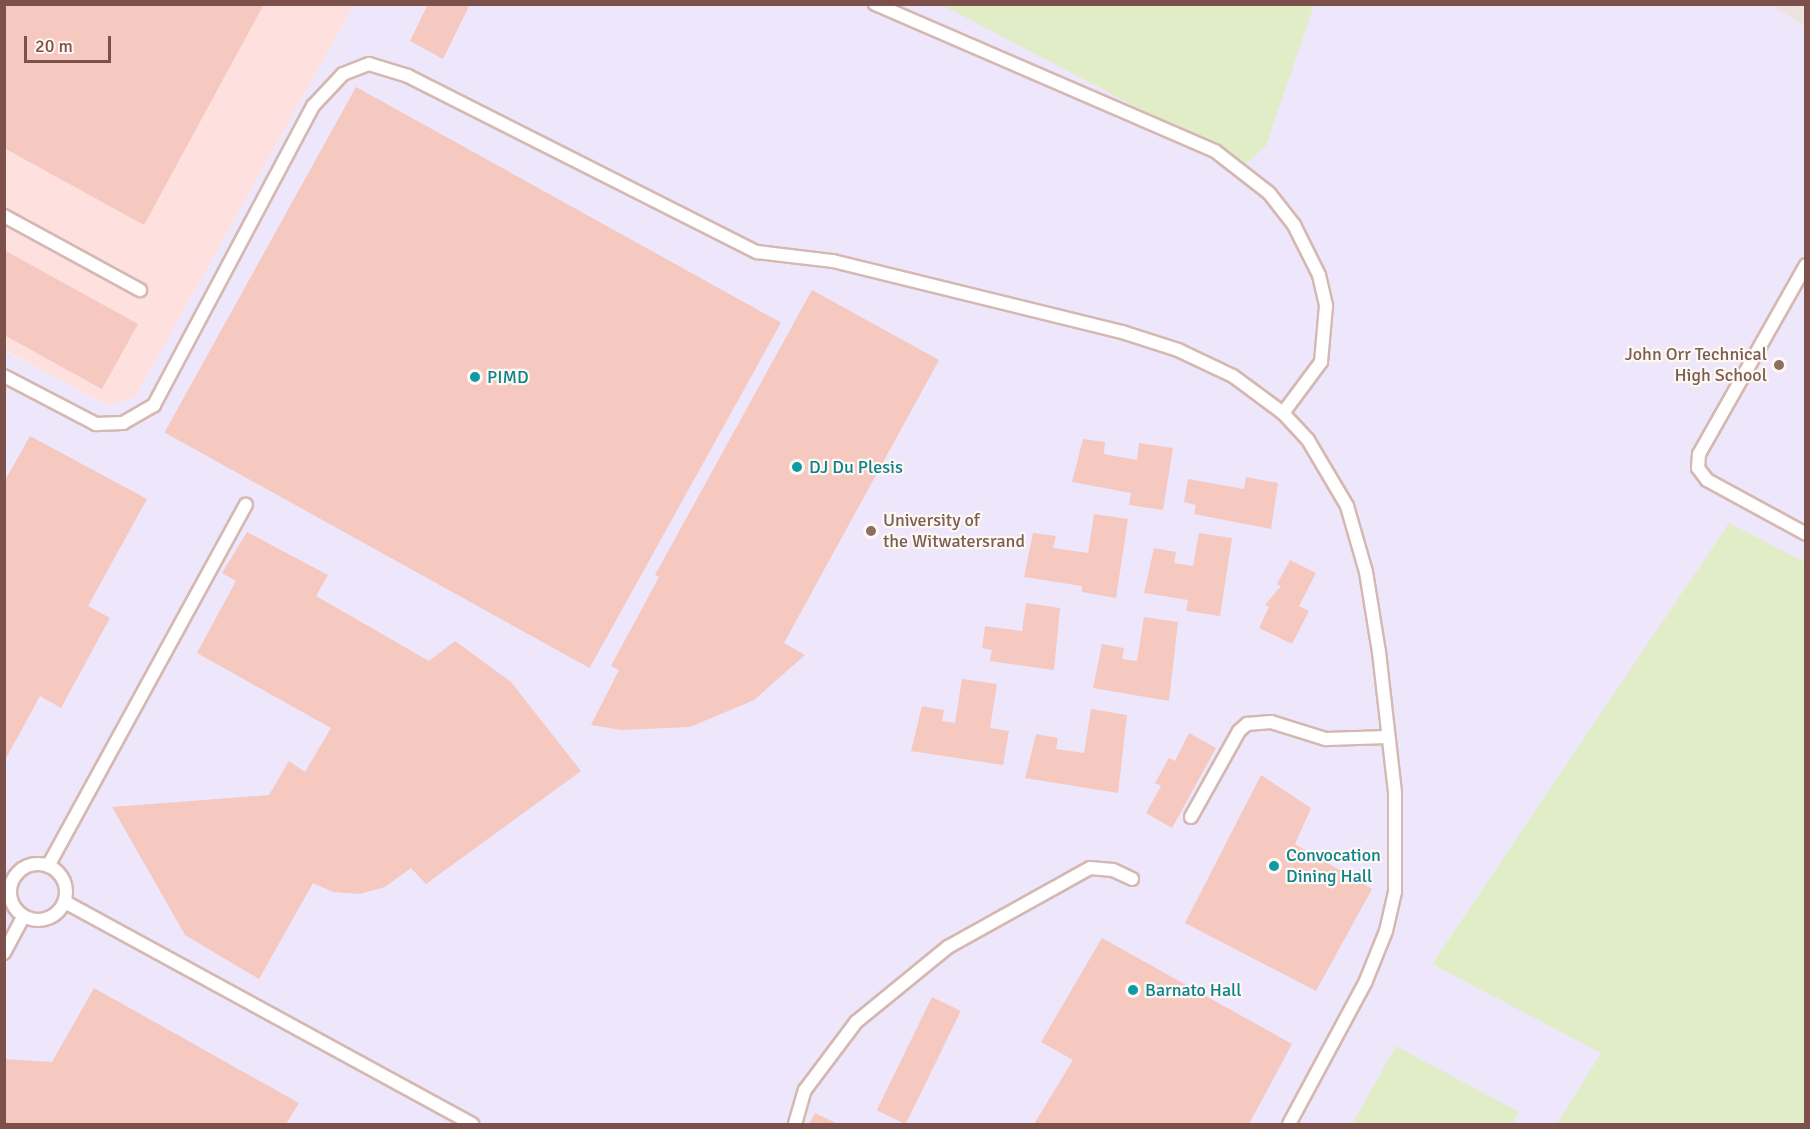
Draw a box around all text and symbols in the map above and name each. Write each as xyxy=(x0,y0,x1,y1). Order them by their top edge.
scale bar xyxy=(27,24,114,62)
text: 20 m xyxy=(35,35,73,57)
place label: John Orr Technical High School xyxy=(1625,344,1767,386)
marker: John Orr Technical High School xyxy=(1772,358,1786,372)
place label: PIMD xyxy=(487,366,529,388)
marker: PIMD xyxy=(468,370,482,384)
place label: DJ Du Plesis xyxy=(809,456,903,478)
marker: DJ Du Plesis xyxy=(790,460,804,474)
place label: University of the Witwatersrand xyxy=(883,510,1025,552)
marker: University of the Witwatersrand xyxy=(864,524,878,538)
place label: Convocation Dining Hall xyxy=(1286,845,1381,888)
marker: Convocation Dining Hall xyxy=(1267,859,1281,873)
place label: Barnato Hall xyxy=(1145,979,1241,1001)
marker: Barnato Hall xyxy=(1126,983,1140,997)

